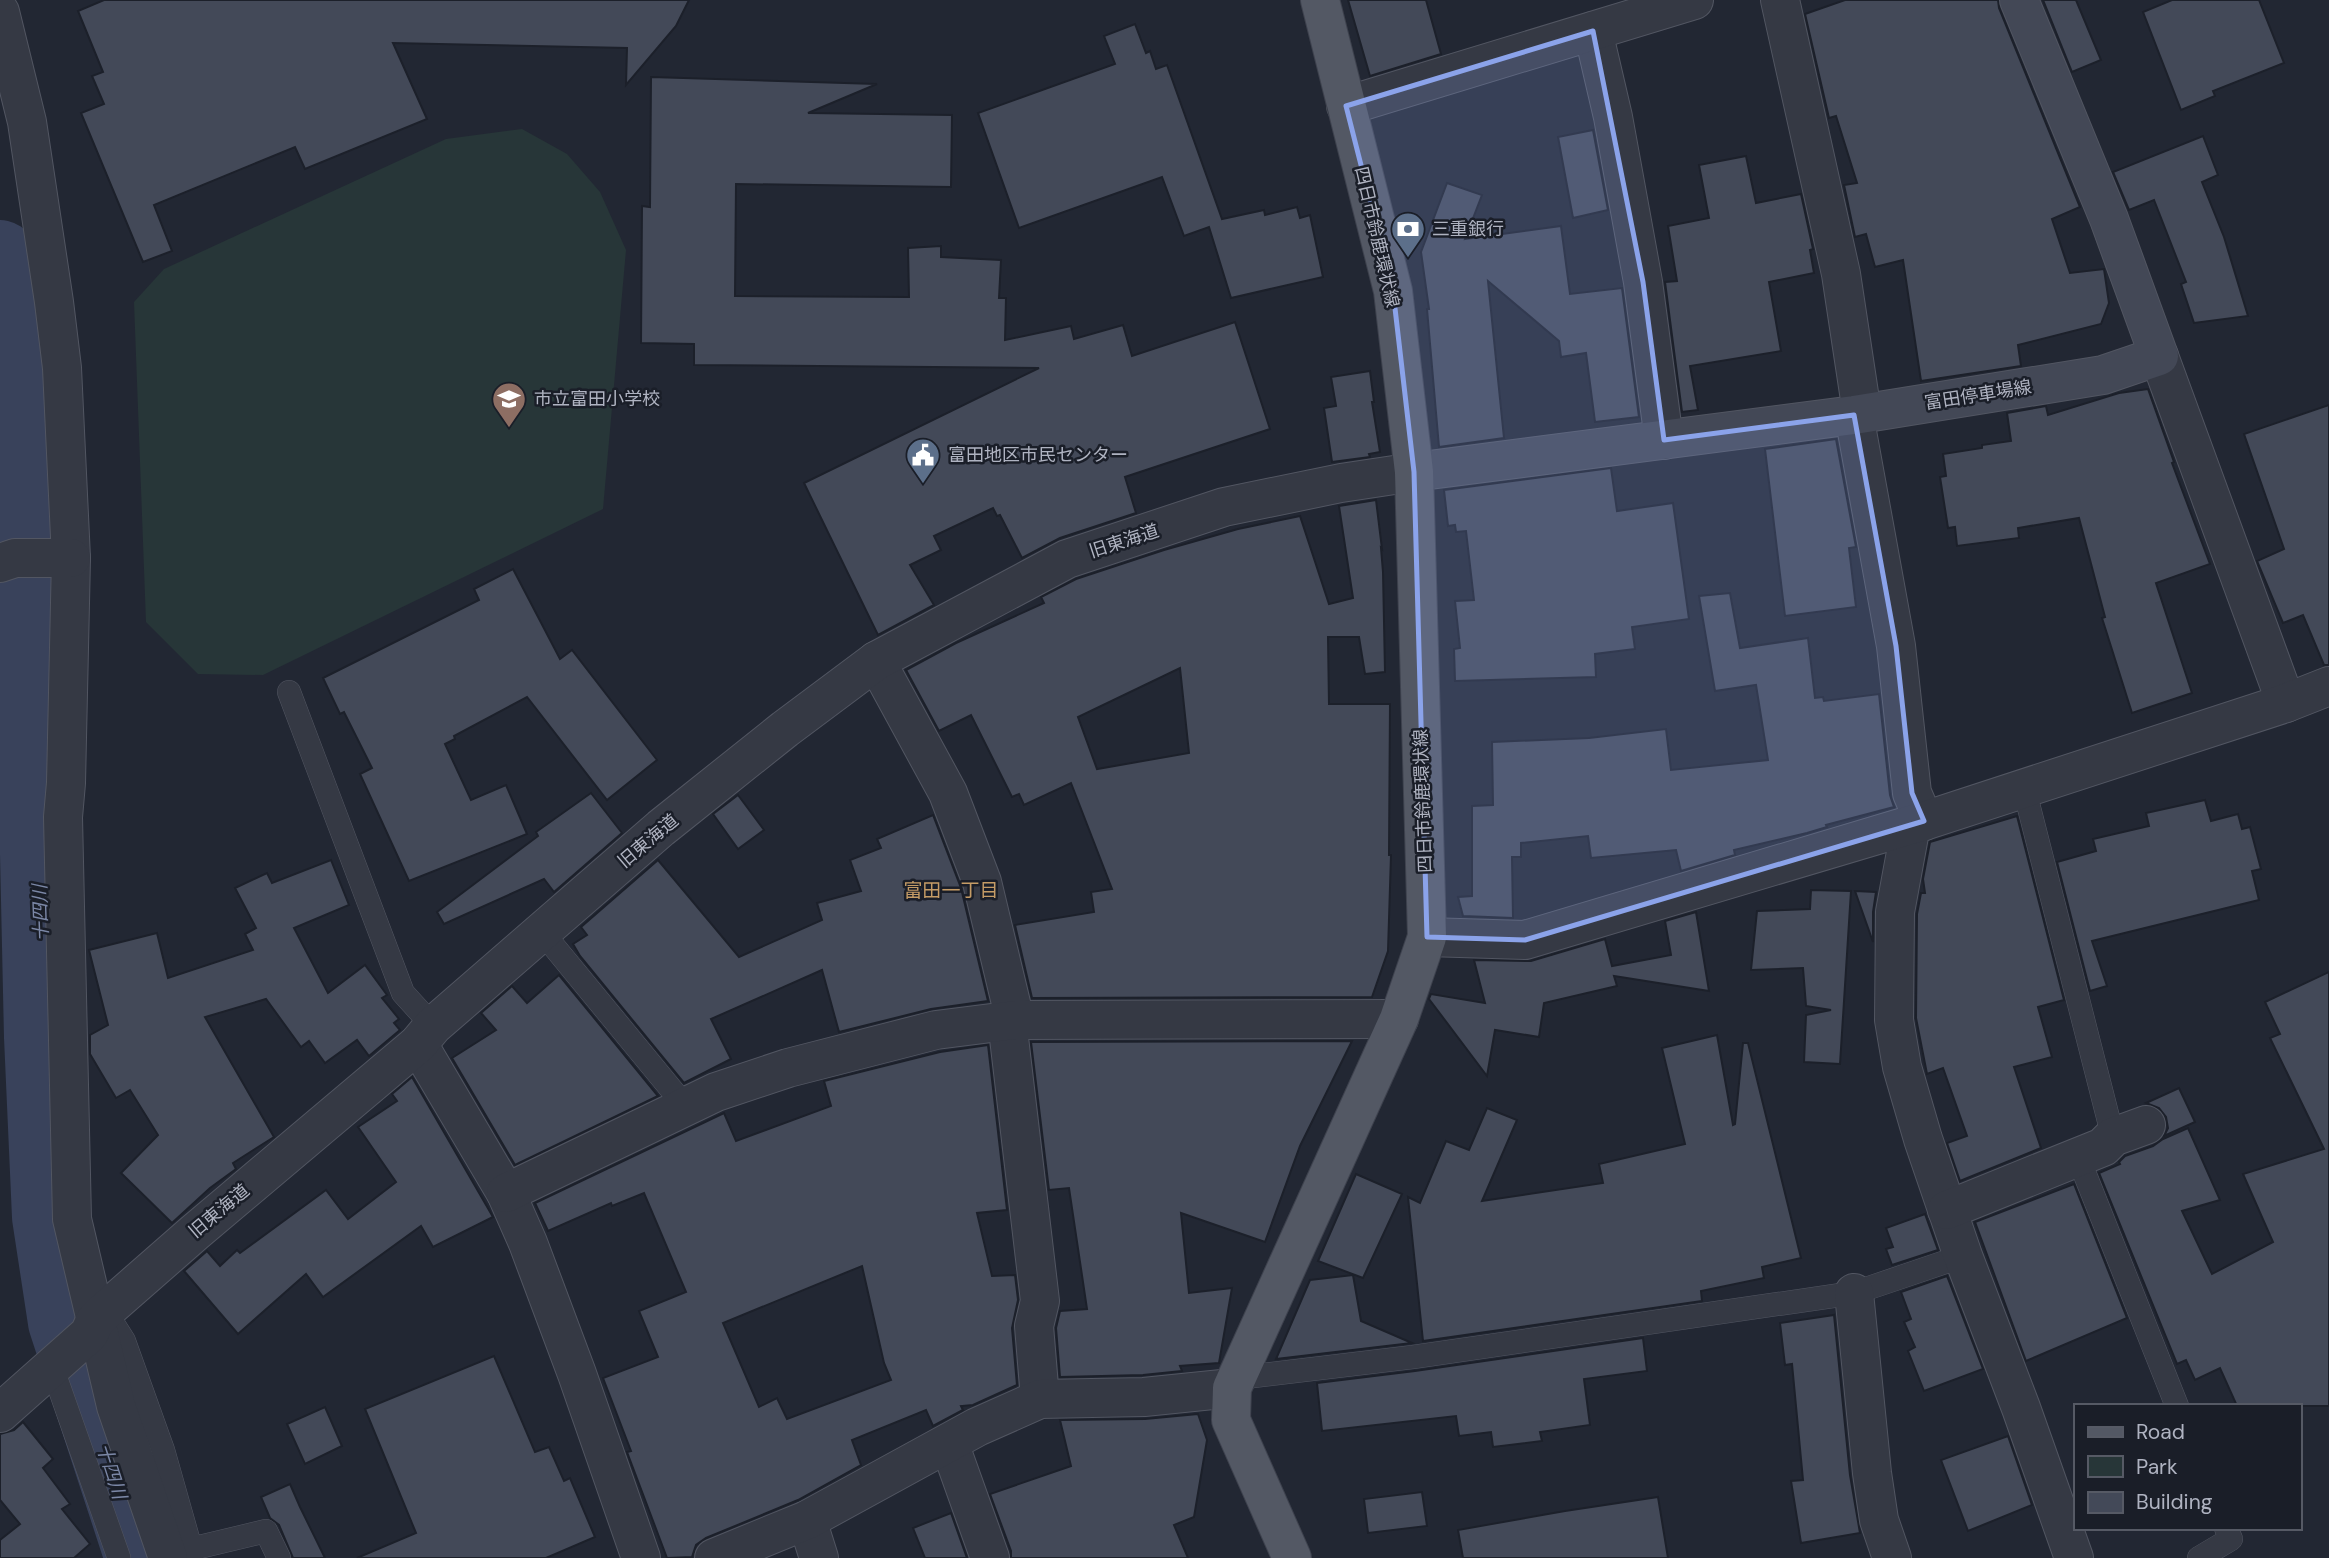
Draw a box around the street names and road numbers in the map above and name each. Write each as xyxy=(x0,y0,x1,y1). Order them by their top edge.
street label: 四日市鈴鹿環状線 xyxy=(1349,164,1405,310)
street label: 富田停車場線 xyxy=(1923,375,2033,415)
street label: 旧東海道 xyxy=(1086,518,1162,564)
street label: 四日市鈴鹿環状線 xyxy=(1408,729,1438,873)
street label: 旧東海道 xyxy=(613,809,683,873)
street label: 旧東海道 xyxy=(184,1179,254,1243)

